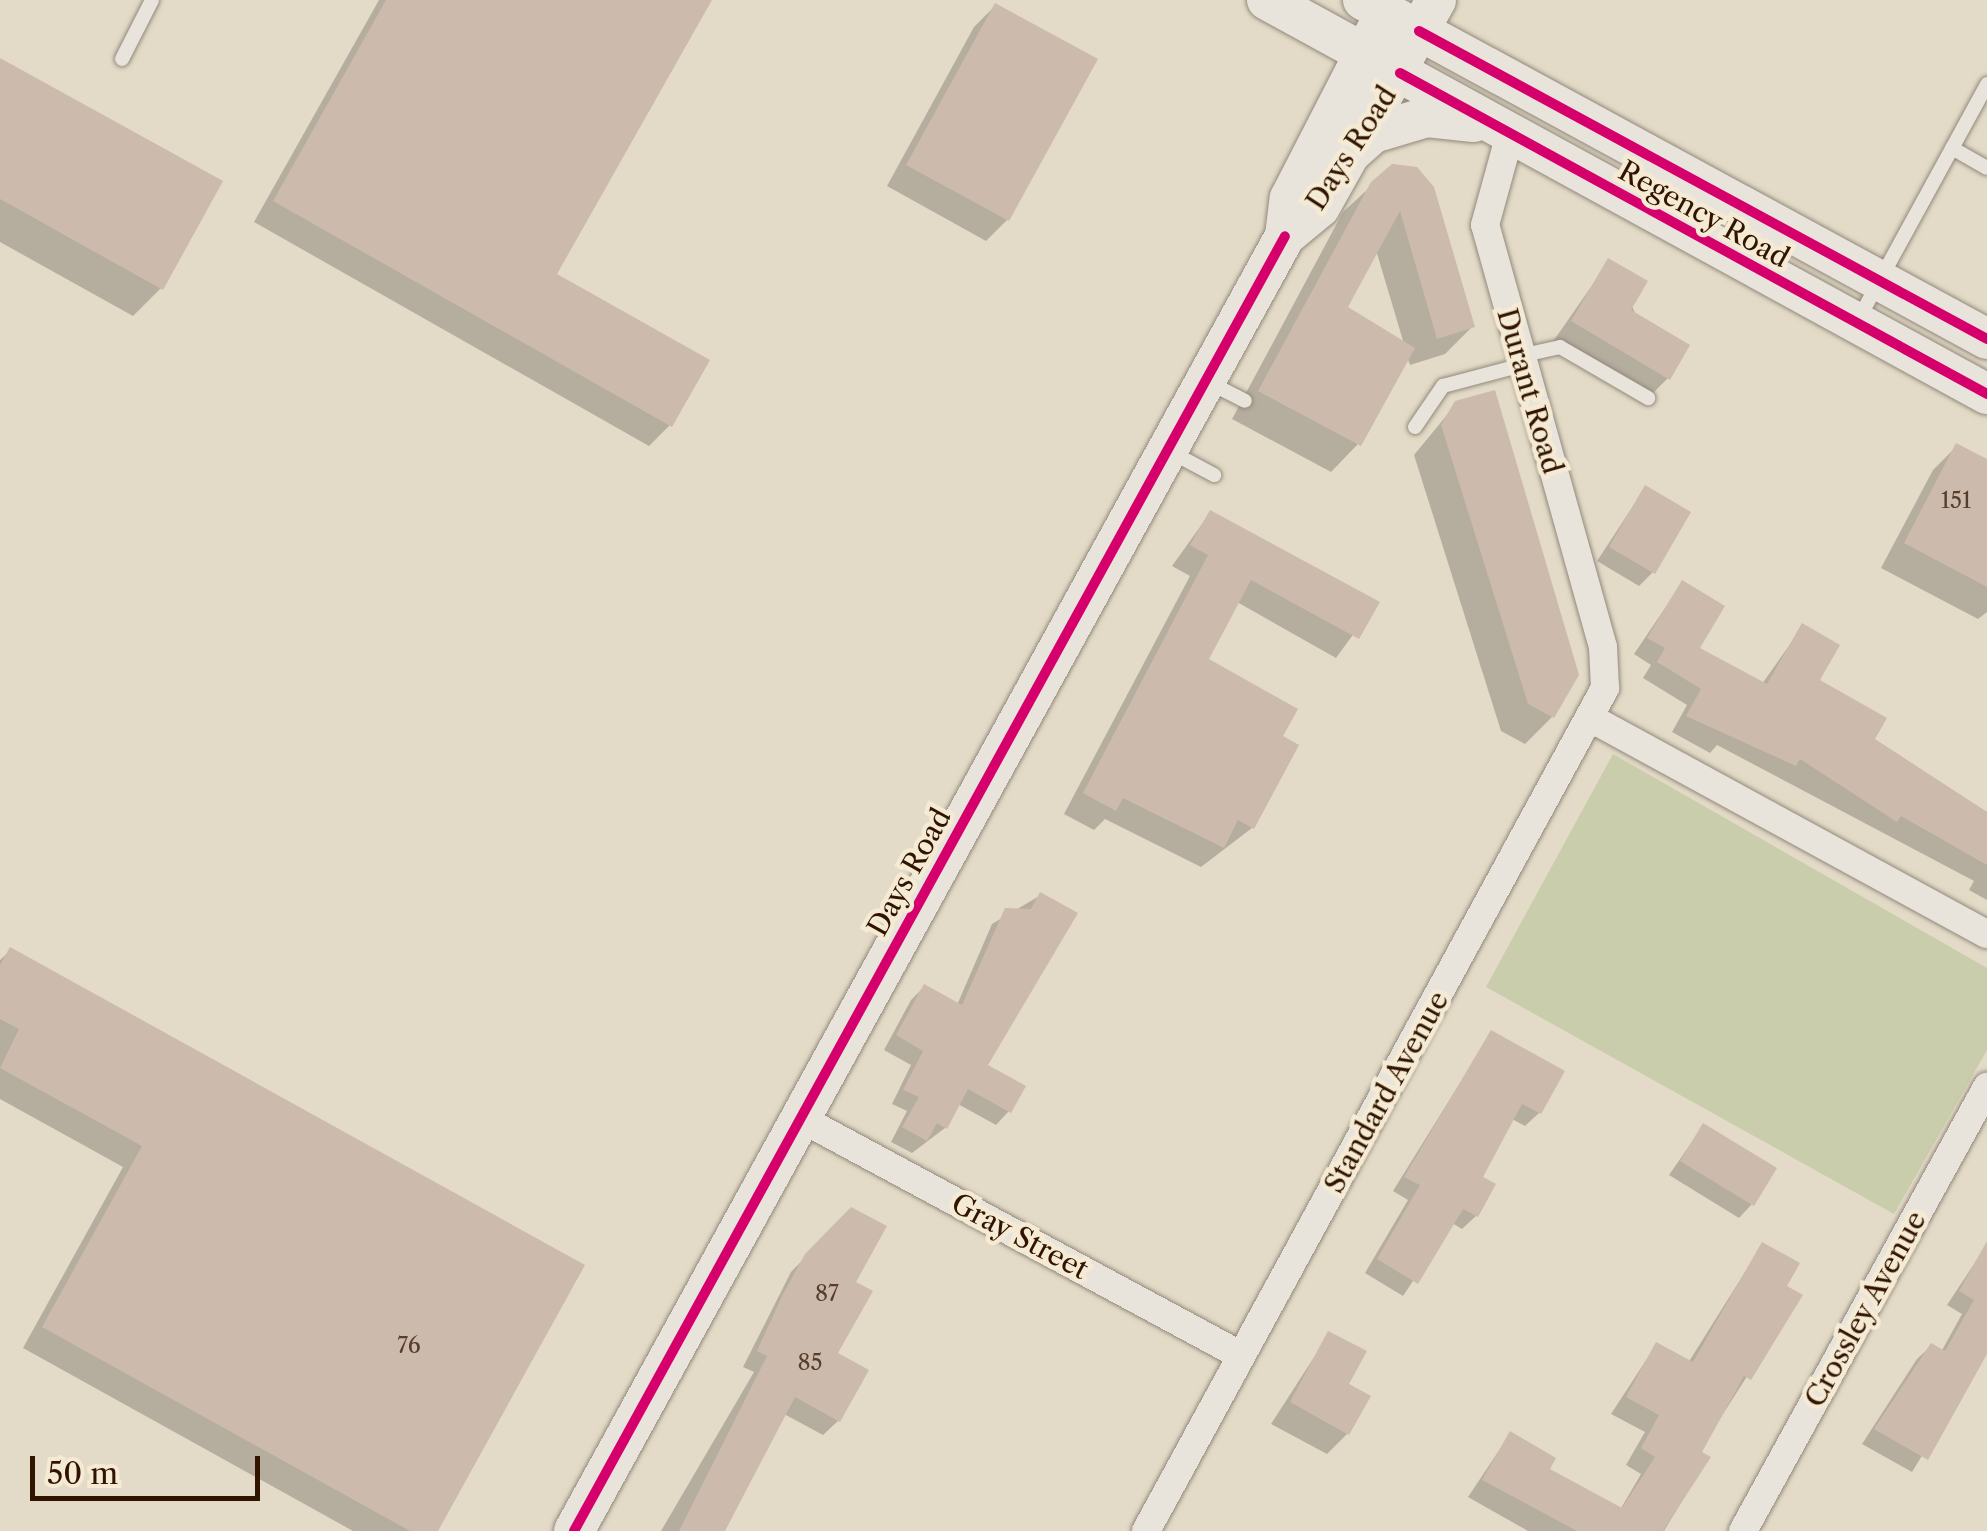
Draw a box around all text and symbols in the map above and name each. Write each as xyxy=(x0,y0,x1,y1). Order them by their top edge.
street label: Days Road xyxy=(1299,80,1403,216)
street label: Regency Road xyxy=(1613,153,1795,275)
street label: Durant Road xyxy=(1490,304,1570,478)
house number: 151 xyxy=(1941,488,1971,514)
street label: Days Road xyxy=(860,802,958,942)
street label: Standard Avenue xyxy=(1316,985,1456,1199)
street label: Gray Street xyxy=(946,1186,1094,1286)
street label: Crossley Avenue xyxy=(1797,1204,1933,1414)
house number: 87 xyxy=(815,1281,839,1307)
house number: 76 xyxy=(397,1333,421,1359)
house number: 85 xyxy=(798,1350,822,1376)
scale bar xyxy=(35,1436,265,1498)
text: 50 m xyxy=(47,1455,118,1492)

